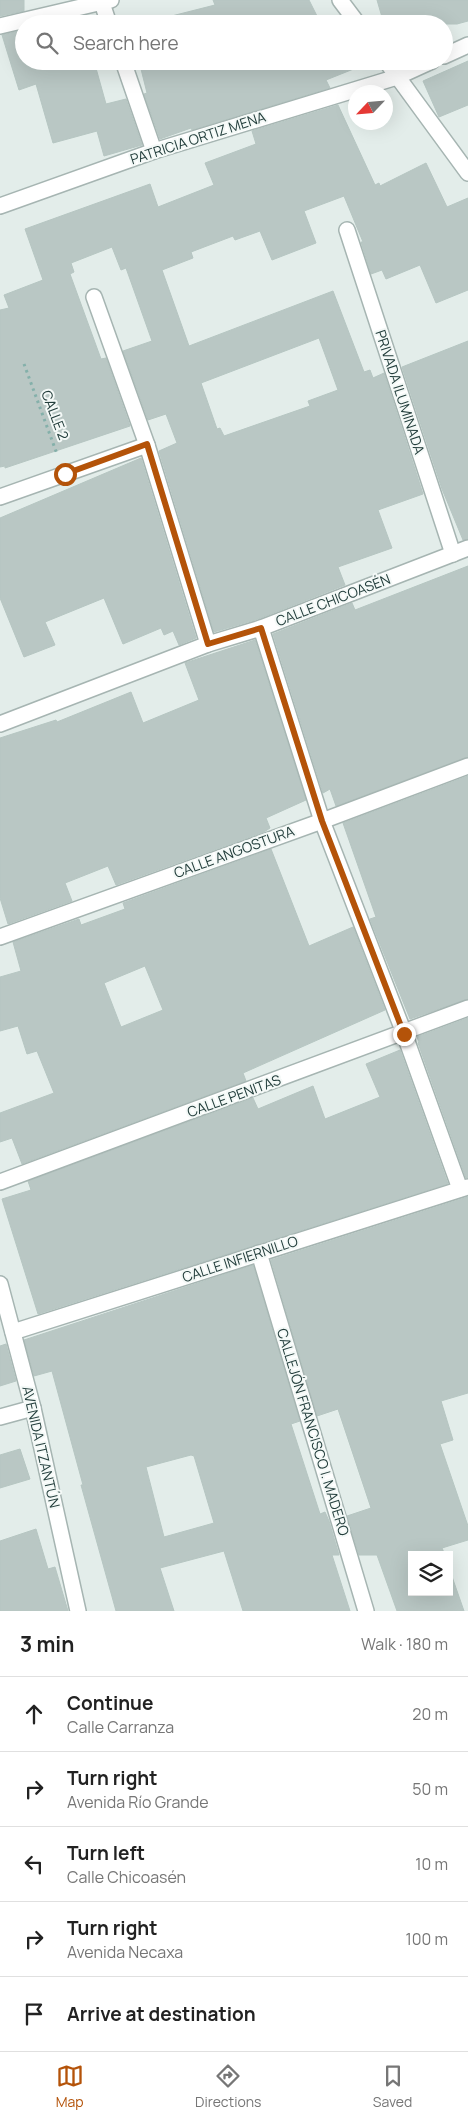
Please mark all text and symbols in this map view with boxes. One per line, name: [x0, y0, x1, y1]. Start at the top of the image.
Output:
search box: [15, 15, 453, 70]
icon: search: [33, 29, 61, 57]
text: Search here: [73, 30, 179, 56]
north arrow: [348, 85, 393, 130]
street label: PATRICIA ORTIZ MENA: [128, 107, 268, 168]
street label: PRIVADA ILUMINADA: [371, 327, 430, 456]
street label: CALLE 2: [37, 387, 74, 442]
route start: [54, 463, 77, 486]
street label: CALLE CHICOASÉN: [273, 569, 393, 630]
street label: CALLE ANGOSTURA: [171, 821, 297, 882]
route end: [393, 1023, 416, 1046]
street label: CALLE PENITAS: [184, 1070, 284, 1121]
street label: CALLE INFIERNILLO: [180, 1231, 300, 1286]
street label: CALLEJÓN FRANCISCO I. MADERO: [273, 1326, 354, 1538]
street label: AVENIDA ITZANTÚN: [18, 1384, 65, 1510]
map controls: [408, 1551, 453, 1596]
button: layers: [408, 1551, 453, 1596]
text: 3 min: [20, 1630, 74, 1658]
text: Walk · 180 m: [361, 1633, 448, 1655]
text: Continue: [67, 1690, 153, 1716]
icon: ahead: [20, 1700, 48, 1728]
text: 20 m: [412, 1703, 448, 1725]
text: Calle Carranza: [67, 1716, 174, 1738]
text: Turn right: [67, 1765, 157, 1791]
icon: right: [20, 1775, 48, 1803]
text: 50 m: [412, 1778, 448, 1800]
text: Avenida Río Grande: [67, 1791, 209, 1813]
text: Turn left: [67, 1840, 145, 1866]
icon: left: [20, 1850, 48, 1878]
text: 10 m: [415, 1853, 448, 1875]
text: Calle Chicoasén: [67, 1866, 186, 1888]
text: Turn right: [67, 1915, 157, 1941]
icon: right: [20, 1925, 48, 1953]
text: 100 m: [405, 1928, 448, 1950]
text: Avenida Necaxa: [67, 1941, 183, 1963]
icon: arrive: [20, 2000, 48, 2028]
text: Arrive at destination: [67, 2001, 256, 2027]
tab: Map: [56, 2062, 84, 2111]
tab: Directions: [195, 2062, 261, 2111]
tab: Saved: [373, 2062, 412, 2111]

